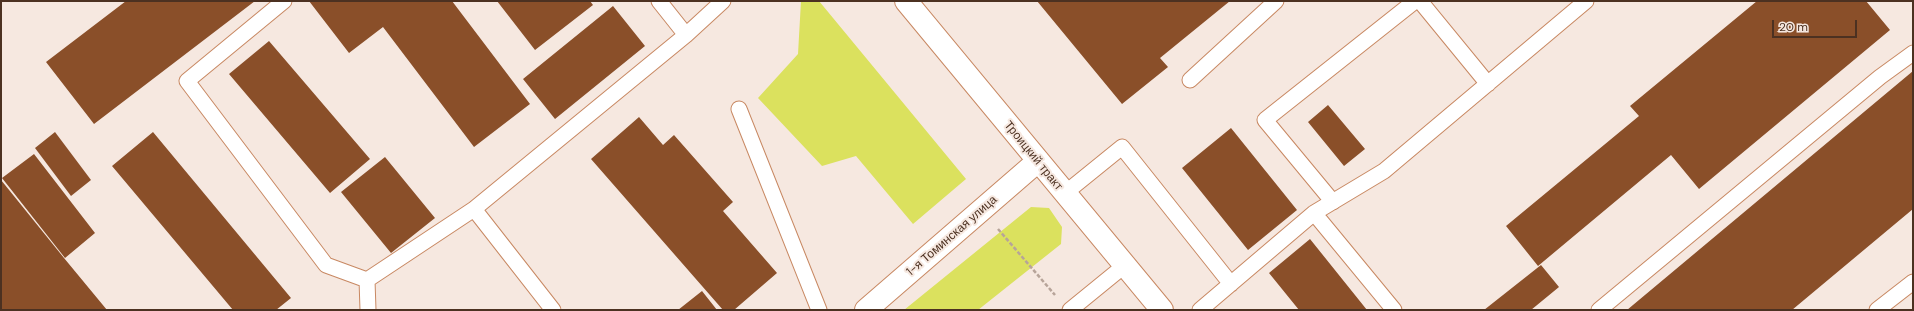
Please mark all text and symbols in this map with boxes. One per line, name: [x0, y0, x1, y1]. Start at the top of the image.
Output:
scale bar: [1774, 12, 1859, 38]
text: 20 m: [1779, 19, 1808, 35]
street label: Троицкий тракт: [1001, 118, 1065, 194]
street label: 1-я Томинская улица: [904, 193, 1000, 279]

